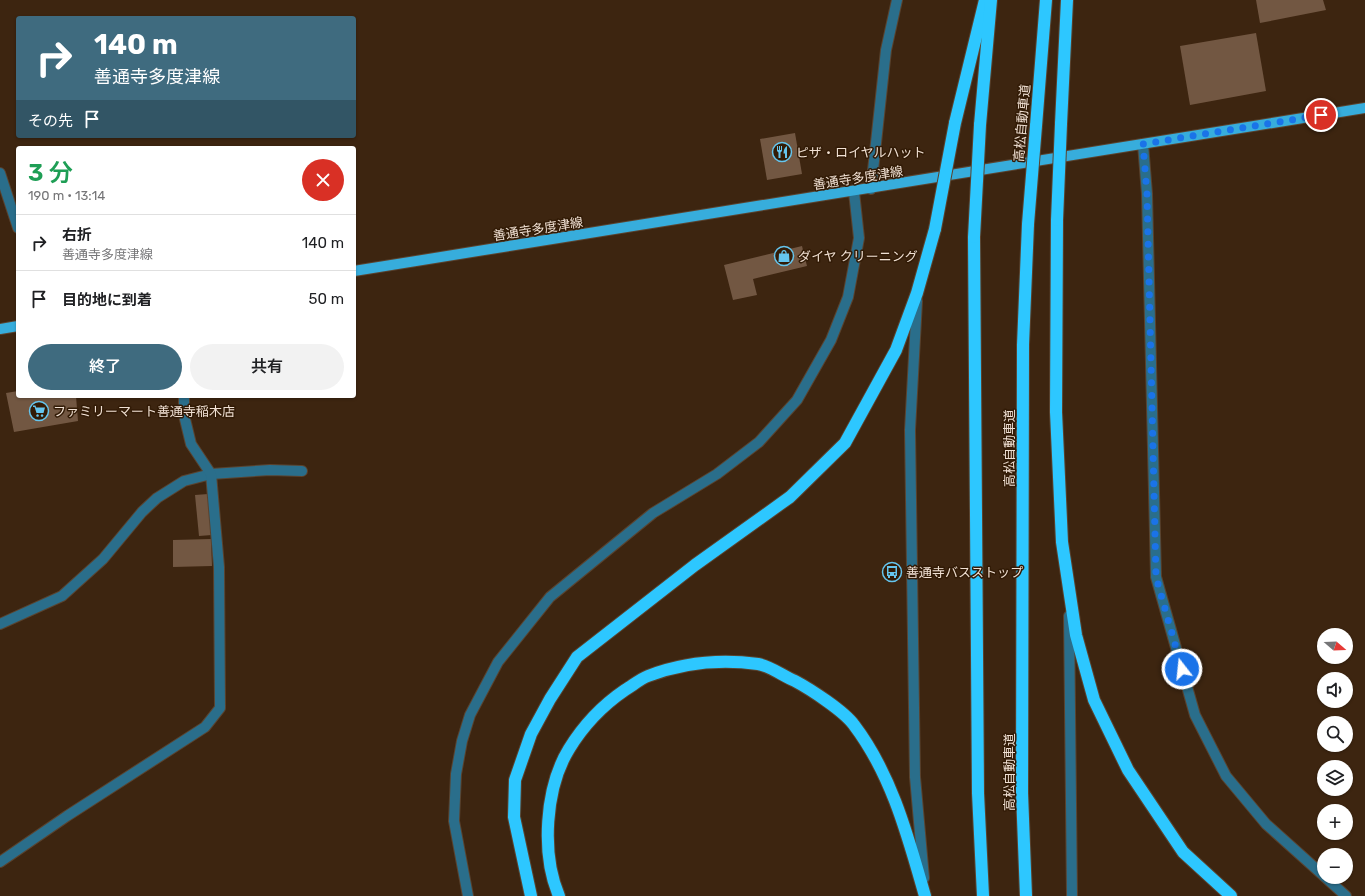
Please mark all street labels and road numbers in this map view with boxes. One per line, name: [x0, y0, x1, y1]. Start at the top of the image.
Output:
street label: 高松自動車道: [1011, 83, 1033, 163]
street label: 善通寺多度津線: [812, 163, 904, 193]
street label: 善通寺多度津線: [492, 214, 584, 244]
street label: 高松自動車道: [1002, 409, 1017, 487]
street label: 高松自動車道: [1002, 733, 1017, 811]

